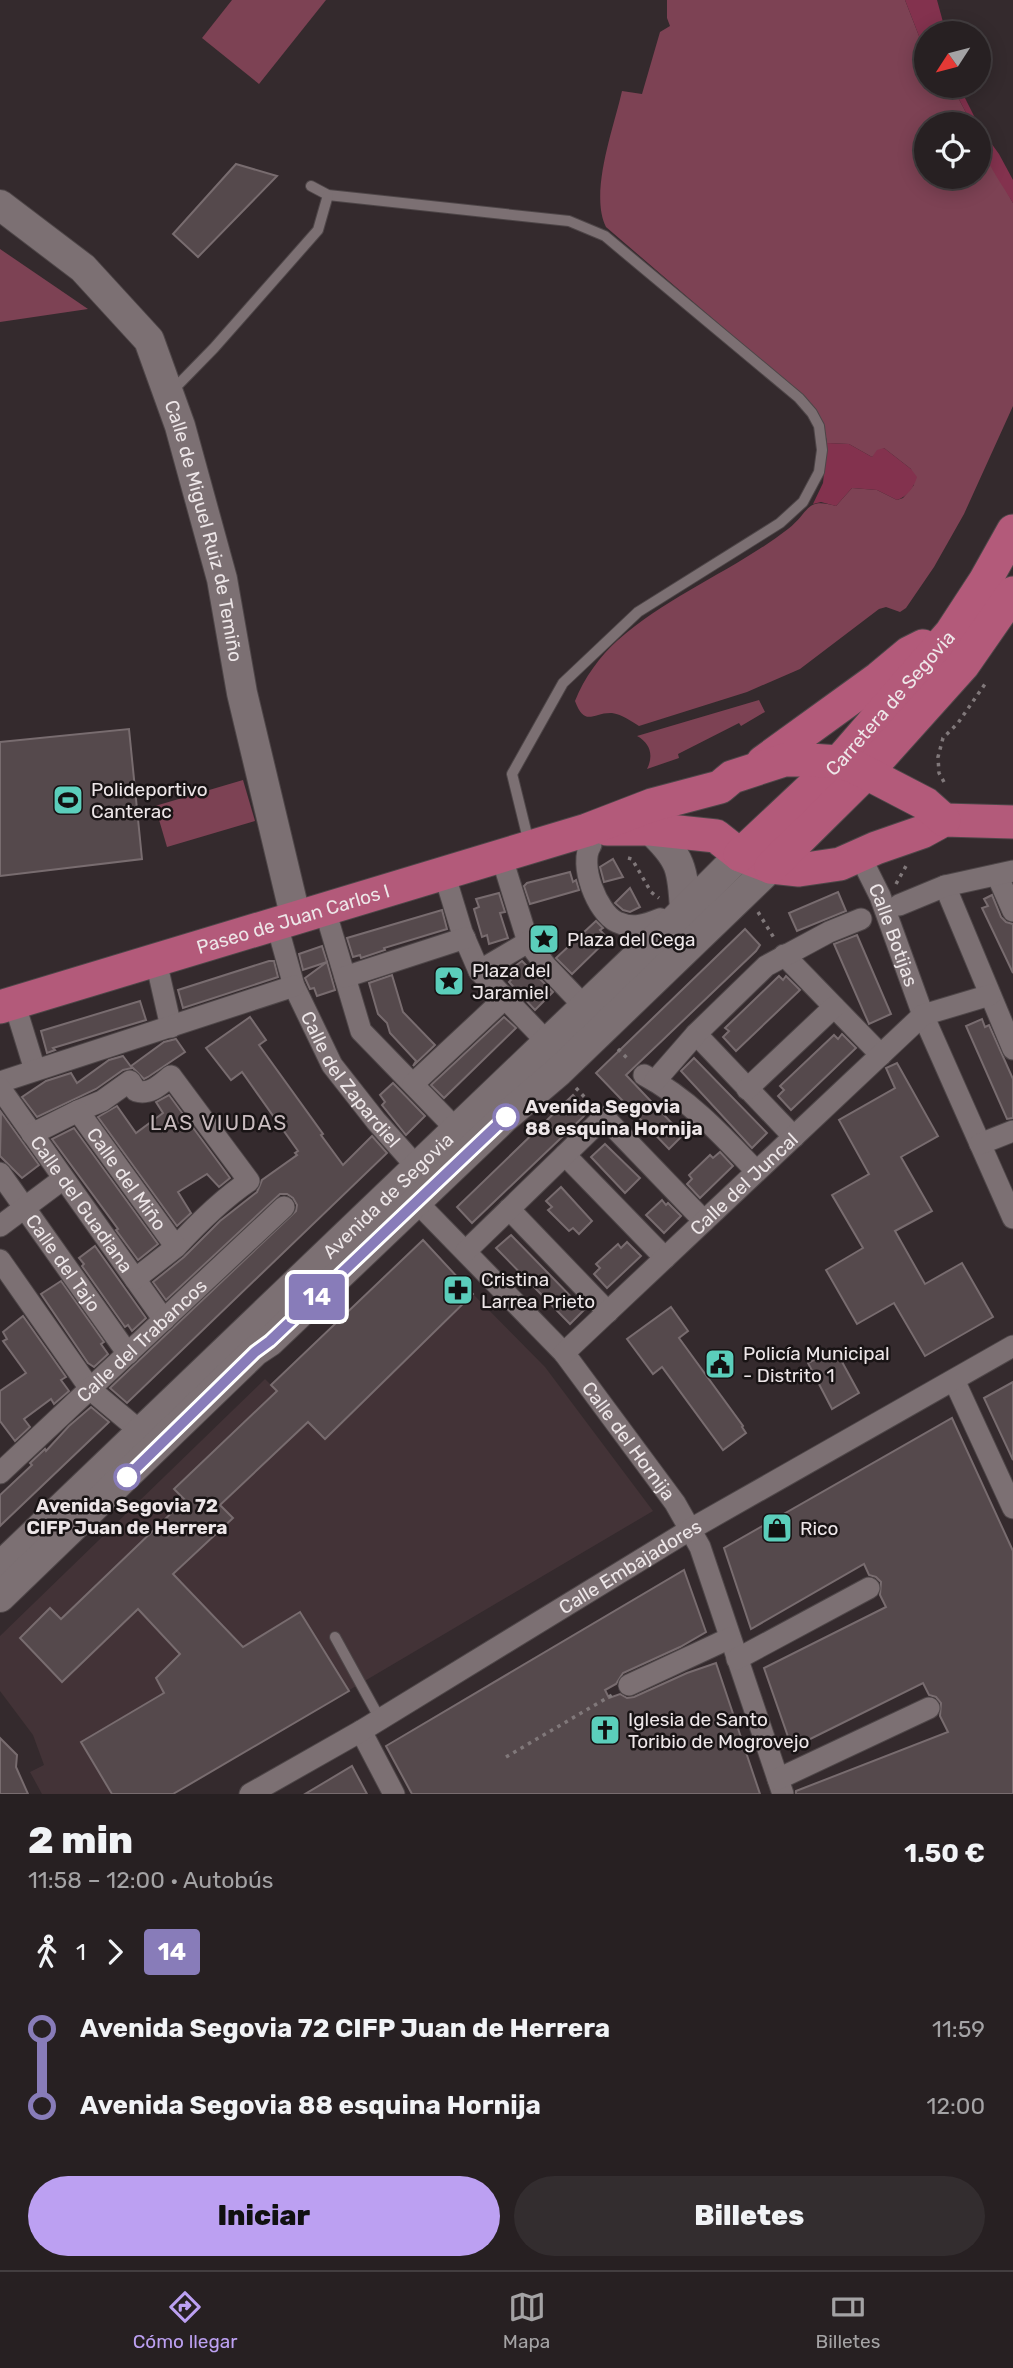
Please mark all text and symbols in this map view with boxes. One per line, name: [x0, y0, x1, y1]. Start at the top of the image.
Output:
north arrow: [914, 21, 990, 98]
map controls: [914, 21, 991, 189]
button: locate: [914, 112, 991, 189]
street label: Calle de Miguel Ruiz de Temiño: [160, 397, 248, 664]
street label: Carretera de Segovia: [821, 626, 960, 780]
place label: Polideportivo Canterac: [91, 778, 208, 823]
sports icon: Polideportivo Canterac: [51, 783, 85, 817]
street label: Paseo de Juan Carlos I: [194, 879, 392, 959]
street label: Calle Botijas: [864, 879, 923, 990]
place icon: Plaza del Cega: [527, 922, 561, 956]
place label: Plaza del Cega: [567, 928, 695, 951]
place label: Plaza del Jaramiel: [472, 959, 551, 1004]
place icon: Plaza del Jaramiel: [432, 964, 466, 998]
street label: Calle del Zapardiel: [296, 1007, 405, 1152]
place label: Avenida Segovia 88 esquina Hornija: [525, 1095, 703, 1140]
marker: Avenida Segovia 88 esquina Hornija: [493, 1104, 519, 1130]
district label: LAS VIUDAS: [150, 1110, 288, 1135]
street label: Calle del Miño: [82, 1123, 172, 1235]
street label: Calle del Juncal: [685, 1127, 803, 1240]
street label: Avenida de Segovia: [318, 1128, 458, 1263]
street label: Calle del Guadiana: [26, 1131, 138, 1277]
street label: Calle del Tajo: [21, 1210, 106, 1316]
place label: Cristina Larrea Prieto: [481, 1268, 595, 1313]
pharmacy icon: Cristina Larrea Prieto: [441, 1273, 475, 1307]
street label: Calle del Trabancos: [72, 1274, 211, 1407]
line badge: 14: [286, 1274, 348, 1320]
text: 14: [303, 1283, 331, 1311]
place label: Policía Municipal - Distrito 1: [743, 1342, 890, 1387]
public building icon: Policía Municipal - Distrito 1: [703, 1347, 737, 1381]
street label: Calle del Hornija: [577, 1377, 680, 1505]
marker: Avenida Segovia 72 CIFP Juan de Herrera: [114, 1464, 140, 1490]
place label: Avenida Segovia 72 CIFP Juan de Herrera: [27, 1494, 227, 1539]
shop icon: Rico: [760, 1511, 794, 1545]
street label: Calle Embajadores: [554, 1514, 705, 1619]
place label: Rico: [800, 1517, 838, 1540]
place label: Iglesia de Santo Toribio de Mogrovejo: [628, 1708, 809, 1753]
church icon: Iglesia de Santo Toribio de Mogrovejo: [588, 1713, 622, 1747]
text: 2 min: [28, 1817, 133, 1863]
text: 1.50 €: [904, 1838, 985, 1869]
text: 11:58 – 12:00 · Autobús: [28, 1866, 274, 1894]
icon: walk: [28, 1933, 66, 1971]
icon: forward: [96, 1933, 134, 1971]
text: 1: [76, 1938, 86, 1966]
text: 14: [158, 1938, 186, 1966]
text: Avenida Segovia 72 CIFP Juan de Herrera: [80, 2013, 610, 2044]
text: 11:59: [932, 2015, 985, 2043]
text: Avenida Segovia 88 esquina Hornija: [80, 2090, 541, 2121]
text: 12:00: [927, 2092, 985, 2120]
button: Iniciar: [28, 2176, 500, 2256]
button: Billetes: [514, 2176, 985, 2256]
tab: Cómo llegar: [133, 2288, 238, 2353]
tab: Mapa: [503, 2288, 550, 2353]
tab: Billetes: [815, 2288, 880, 2353]

